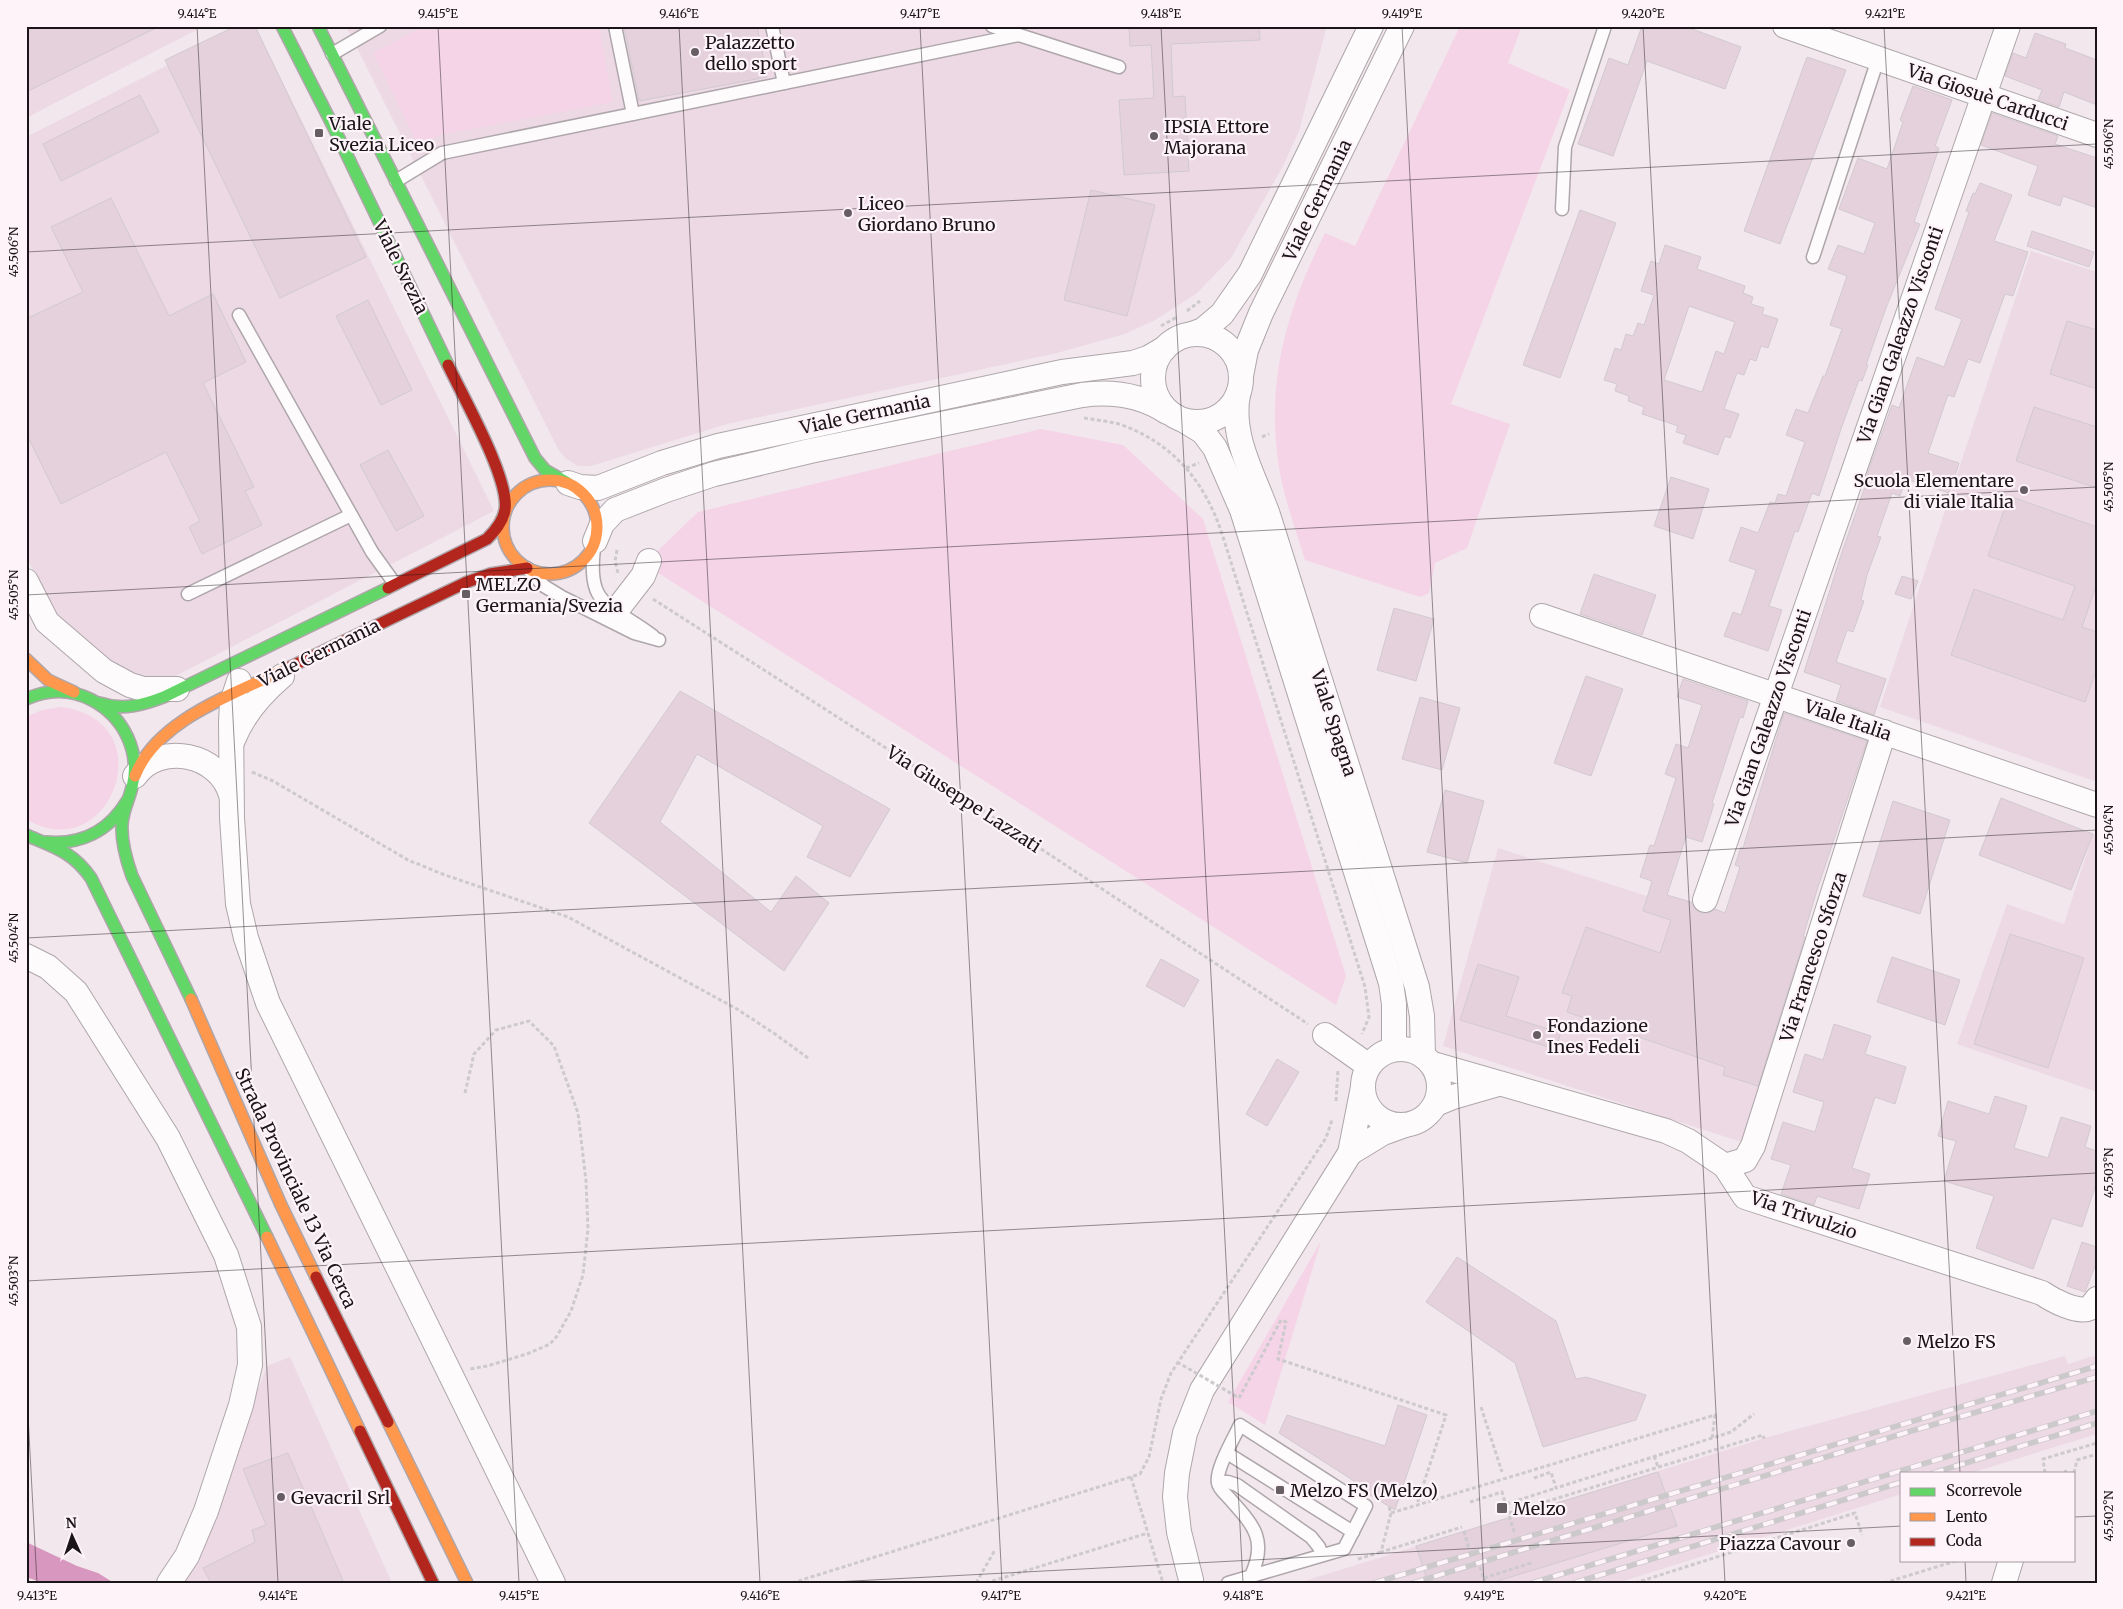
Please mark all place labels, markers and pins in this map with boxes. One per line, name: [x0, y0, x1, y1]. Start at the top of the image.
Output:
place label: Palazzetto dello sport: [705, 31, 797, 75]
marker: Palazzetto dello sport: [689, 46, 701, 58]
place label: Viale Svezia Liceo: [328, 112, 434, 156]
place label: IPSIA Ettore Majorana: [1164, 115, 1269, 159]
marker: Viale Svezia Liceo: [313, 127, 325, 139]
marker: IPSIA Ettore Majorana: [1148, 130, 1160, 142]
place label: Liceo Giordano Bruno: [858, 192, 996, 236]
marker: Liceo Giordano Bruno: [842, 207, 854, 219]
place label: Scuola Elementare di viale Italia: [1854, 469, 2014, 513]
marker: Scuola Elementare di viale Italia: [2018, 484, 2030, 496]
place label: MELZO Germania/Svezia: [476, 573, 623, 617]
marker: MELZO Germania/Svezia: [460, 588, 472, 600]
place label: Fondazione Ines Fedeli: [1547, 1014, 1648, 1058]
marker: Fondazione Ines Fedeli: [1531, 1029, 1543, 1041]
place label: Melzo FS: [1917, 1330, 1996, 1353]
marker: Melzo FS: [1901, 1335, 1913, 1347]
place label: Melzo FS (Melzo): [1290, 1479, 1438, 1502]
marker: Melzo FS (Melzo): [1274, 1484, 1286, 1496]
place label: Gevacril Srl: [291, 1486, 391, 1509]
marker: Gevacril Srl: [275, 1491, 287, 1503]
place label: Melzo: [1513, 1497, 1566, 1520]
marker: Melzo: [1495, 1501, 1509, 1515]
place label: Piazza Cavour: [1719, 1532, 1841, 1555]
marker: Piazza Cavour: [1845, 1537, 1857, 1549]

